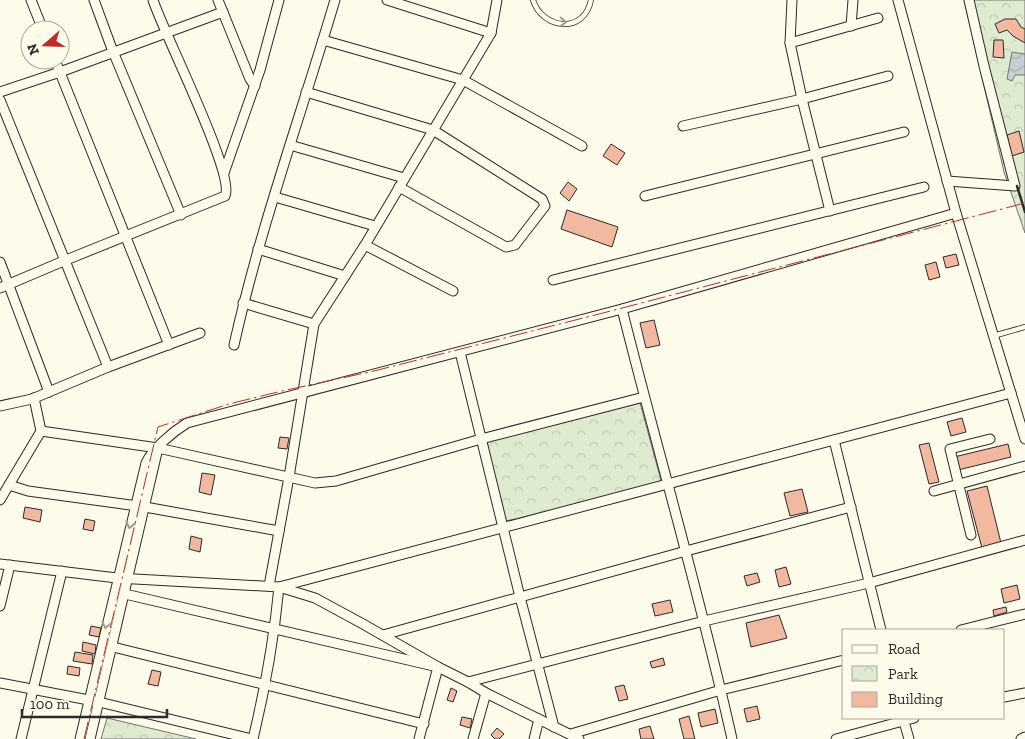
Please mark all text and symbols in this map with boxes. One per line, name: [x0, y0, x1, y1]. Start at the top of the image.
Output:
one-way arrow: [560, 17, 568, 28]
north arrow: [20, 20, 70, 70]
text: N: [23, 41, 43, 57]
one-way arrow: [125, 521, 136, 530]
one-way arrow: [101, 621, 112, 630]
legend: [842, 629, 1005, 719]
text: Road: [888, 640, 921, 658]
text: Park: [888, 665, 918, 683]
scale bar: [22, 686, 168, 718]
text: Building: [888, 690, 943, 708]
text: 100 m: [30, 695, 69, 713]

